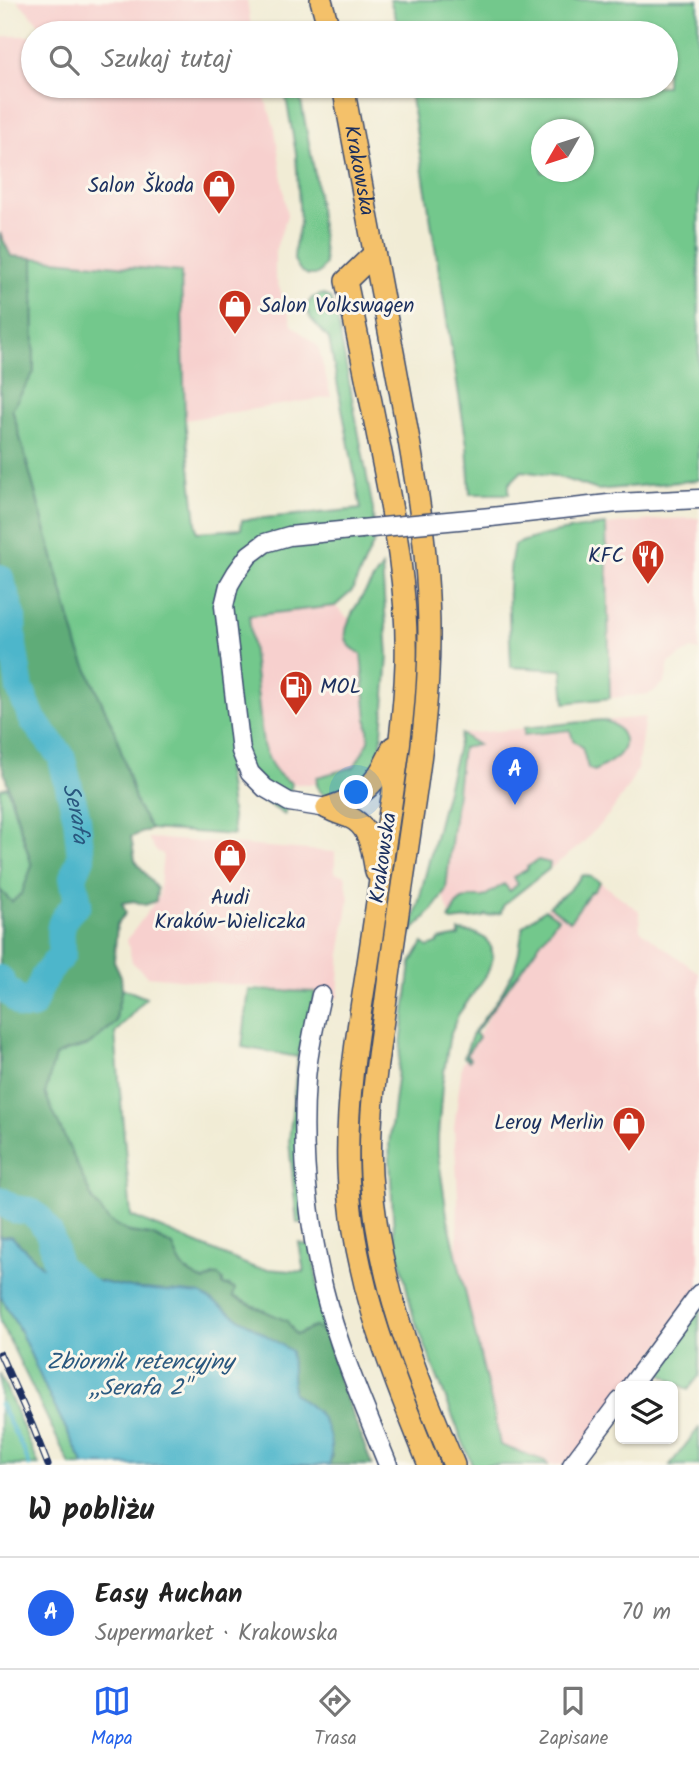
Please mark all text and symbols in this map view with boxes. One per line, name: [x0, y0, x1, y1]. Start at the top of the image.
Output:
search box: [21, 21, 678, 98]
text: Szukaj tutaj: [101, 39, 232, 81]
icon: search: [45, 41, 83, 79]
north arrow: [531, 119, 594, 182]
street label: Krakowska: [334, 122, 383, 218]
shop icon: Salon Škoda: [200, 167, 238, 216]
place label: Salon Škoda: [88, 170, 194, 203]
shop icon: Salon Volkswagen: [216, 287, 254, 336]
place label: Salon Volkswagen: [260, 290, 415, 323]
restaurant icon: KFC: [629, 537, 667, 586]
place label: KFC: [588, 540, 624, 573]
fuel station icon: MOL: [277, 668, 315, 717]
place label: MOL: [320, 671, 361, 704]
pin: A: [492, 747, 538, 805]
your location: [339, 775, 373, 809]
water label: Serafa: [51, 780, 98, 847]
street label: Krakowska: [361, 810, 407, 906]
shop icon: Audi Kraków-Wieliczka: [211, 836, 249, 885]
place label: Audi Kraków-Wieliczka: [154, 882, 306, 939]
shop icon: Leroy Merlin: [610, 1104, 648, 1153]
place label: Leroy Merlin: [494, 1107, 604, 1140]
water label: Zbiornik retencyjny ,,Serafa 2": [47, 1345, 237, 1407]
map controls: [615, 1381, 678, 1444]
button: layers: [615, 1381, 678, 1444]
text: W pobliżu: [28, 1487, 154, 1535]
text: Easy Auchan: [95, 1574, 242, 1616]
text: A: [44, 1595, 58, 1631]
text: 70 m: [621, 1595, 671, 1631]
text: Supermarket · Krakowska: [95, 1616, 338, 1652]
tab: Mapa: [91, 1682, 133, 1754]
tab: Trasa: [314, 1682, 357, 1754]
tab: Zapisane: [538, 1682, 608, 1754]

